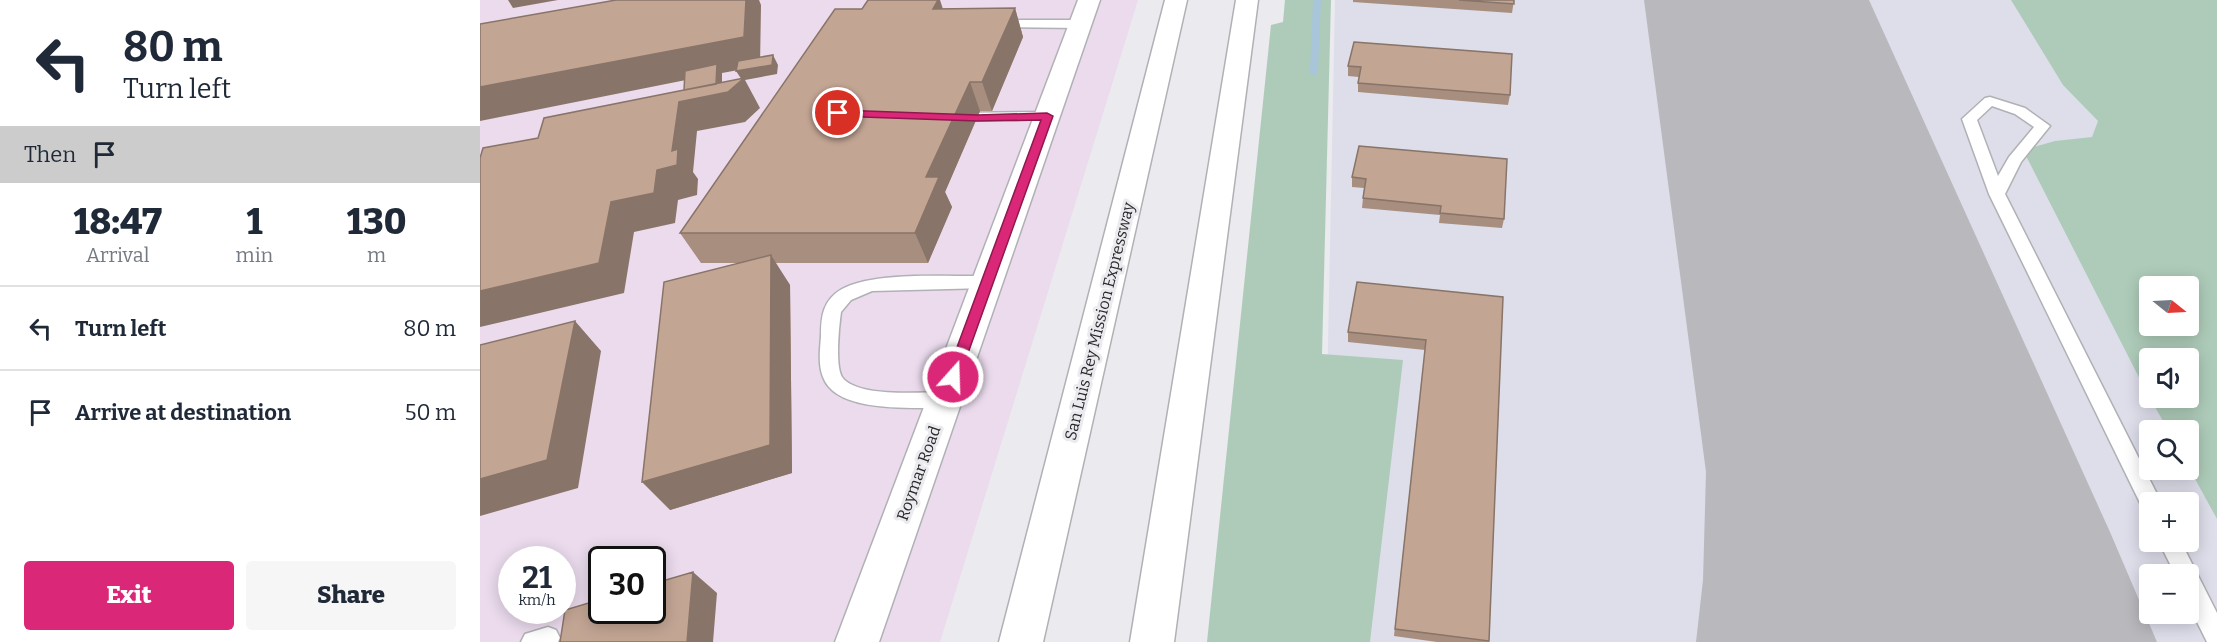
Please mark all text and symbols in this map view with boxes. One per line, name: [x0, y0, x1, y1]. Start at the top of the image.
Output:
text: 80 m: [123, 22, 223, 72]
icon: left: [24, 24, 102, 102]
text: Turn left: [123, 73, 231, 105]
pin: [812, 87, 863, 138]
icon: arrive: [821, 96, 854, 129]
icon: arrive: [88, 138, 121, 171]
text: Then: [24, 141, 76, 168]
text: 18:47: [74, 200, 162, 244]
text: 1: [246, 200, 262, 244]
text: 130: [347, 200, 406, 244]
street label: San Luis Rey Mission Expressway: [1061, 200, 1138, 442]
text: Arrival: [86, 243, 149, 267]
text: min: [236, 243, 273, 267]
text: m: [367, 243, 386, 267]
north arrow: [2139, 276, 2199, 336]
map controls: [2139, 276, 2199, 624]
icon: left: [24, 312, 57, 345]
text: Turn left: [75, 315, 167, 342]
text: 80 m: [403, 315, 456, 342]
position arrow: [921, 345, 985, 409]
button: sound: [2139, 348, 2199, 408]
icon: arrive: [24, 396, 57, 429]
text: Arrive at destination: [75, 399, 291, 426]
text: 50 m: [405, 399, 456, 426]
button: search: [2139, 420, 2199, 480]
street label: Roymar Road: [893, 423, 945, 523]
button: +: [2139, 492, 2199, 552]
speed limit sign: 30: [588, 546, 666, 624]
text: 21: [522, 560, 552, 596]
button: Exit: [24, 561, 234, 630]
button: Share: [246, 561, 456, 630]
button: −: [2139, 564, 2199, 624]
text: km/h: [518, 591, 556, 609]

